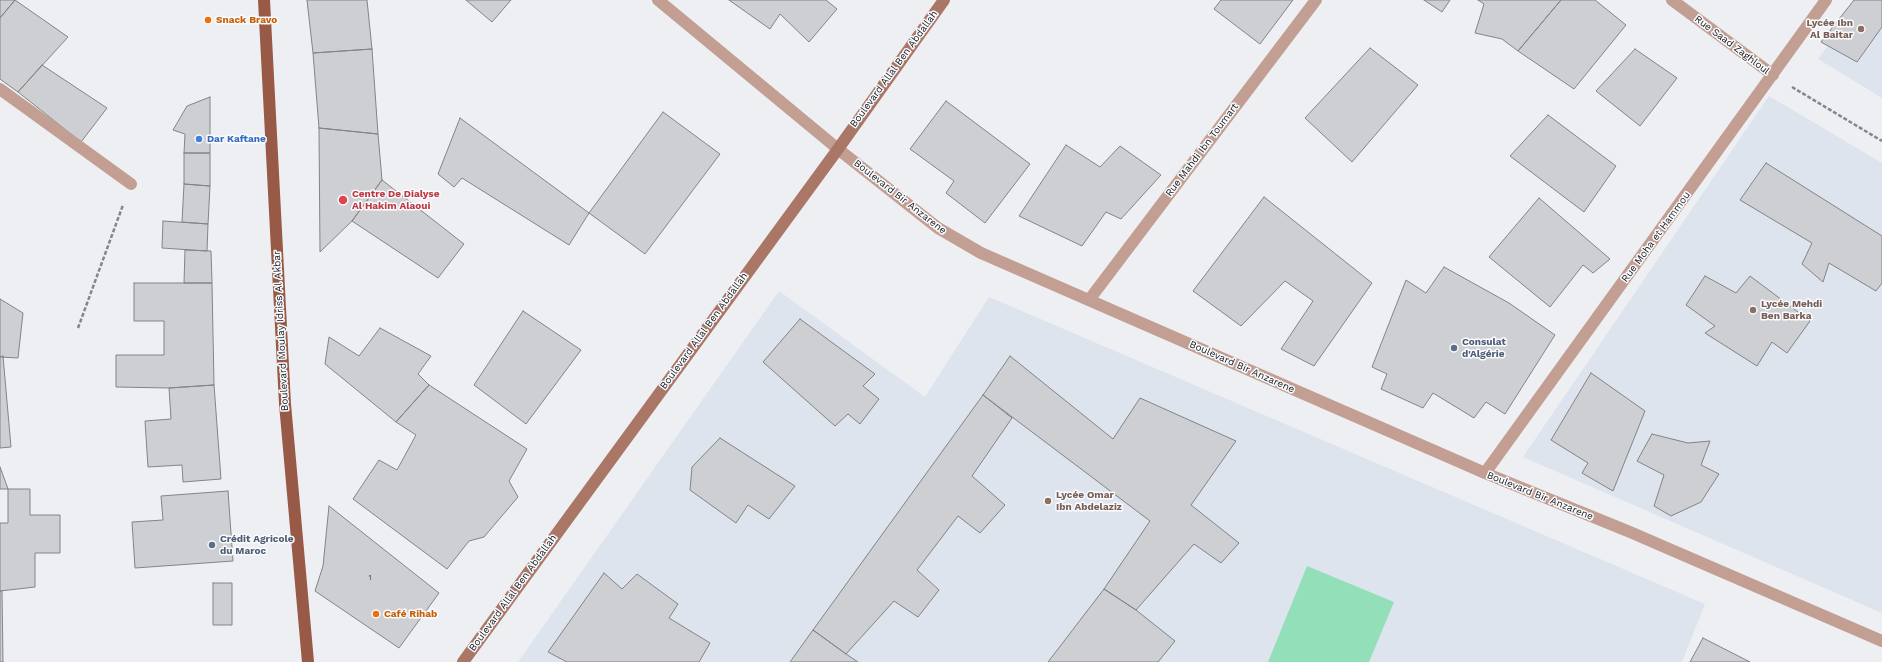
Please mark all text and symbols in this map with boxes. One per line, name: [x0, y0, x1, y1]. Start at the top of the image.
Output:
street label: Boulevard Allal Ben Abdallah: [848, 8, 940, 130]
street label: Rue Saad Zaghloul: [1692, 13, 1772, 77]
place label: Snack Bravo: [216, 14, 277, 26]
marker: Snack Bravo: [203, 15, 213, 25]
place label: Lycée Ibn Al Baitar: [1806, 17, 1853, 40]
marker: Lycée Ibn Al Baitar: [1856, 24, 1866, 34]
street label: Rue Mahdi Ibn Toumart: [1163, 101, 1241, 199]
place label: Dar Kaftane: [207, 133, 266, 145]
marker: Dar Kaftane: [194, 134, 204, 144]
street label: Boulevard Bir Anzarene: [851, 157, 949, 237]
place label: Centre De Dialyse Al Hakim Alaoui: [352, 188, 439, 212]
street label: Rue Moha et Hammou: [1619, 189, 1693, 285]
marker: Centre De Dialyse Al Hakim Alaoui: [337, 194, 349, 206]
street label: Boulevard Moulay Idriss Al Akbar: [271, 251, 291, 411]
street label: Boulevard Allal Ben Abdallah: [658, 270, 750, 392]
place label: Lycée Mehdi Ben Barka: [1761, 298, 1822, 322]
marker: Lycée Mehdi Ben Barka: [1748, 305, 1758, 315]
place label: Consulat d'Algérie: [1462, 336, 1506, 360]
street label: Boulevard Bir Anzarene: [1188, 338, 1296, 396]
marker: Consulat d'Algérie: [1449, 343, 1459, 353]
street label: Boulevard Bir Anzarene: [1485, 469, 1595, 523]
place label: Lycée Omar Ibn Abdelaziz: [1056, 489, 1122, 512]
marker: Lycée Omar Ibn Abdelaziz: [1043, 496, 1053, 506]
street label: Boulevard Allal Ben Abdallah: [467, 532, 559, 654]
place label: Crédit Agricole du Maroc: [220, 533, 294, 556]
marker: Crédit Agricole du Maroc: [207, 540, 217, 550]
house number: 1: [368, 573, 372, 583]
place label: Café Rihab: [384, 608, 437, 620]
marker: Café Rihab: [371, 609, 381, 619]

